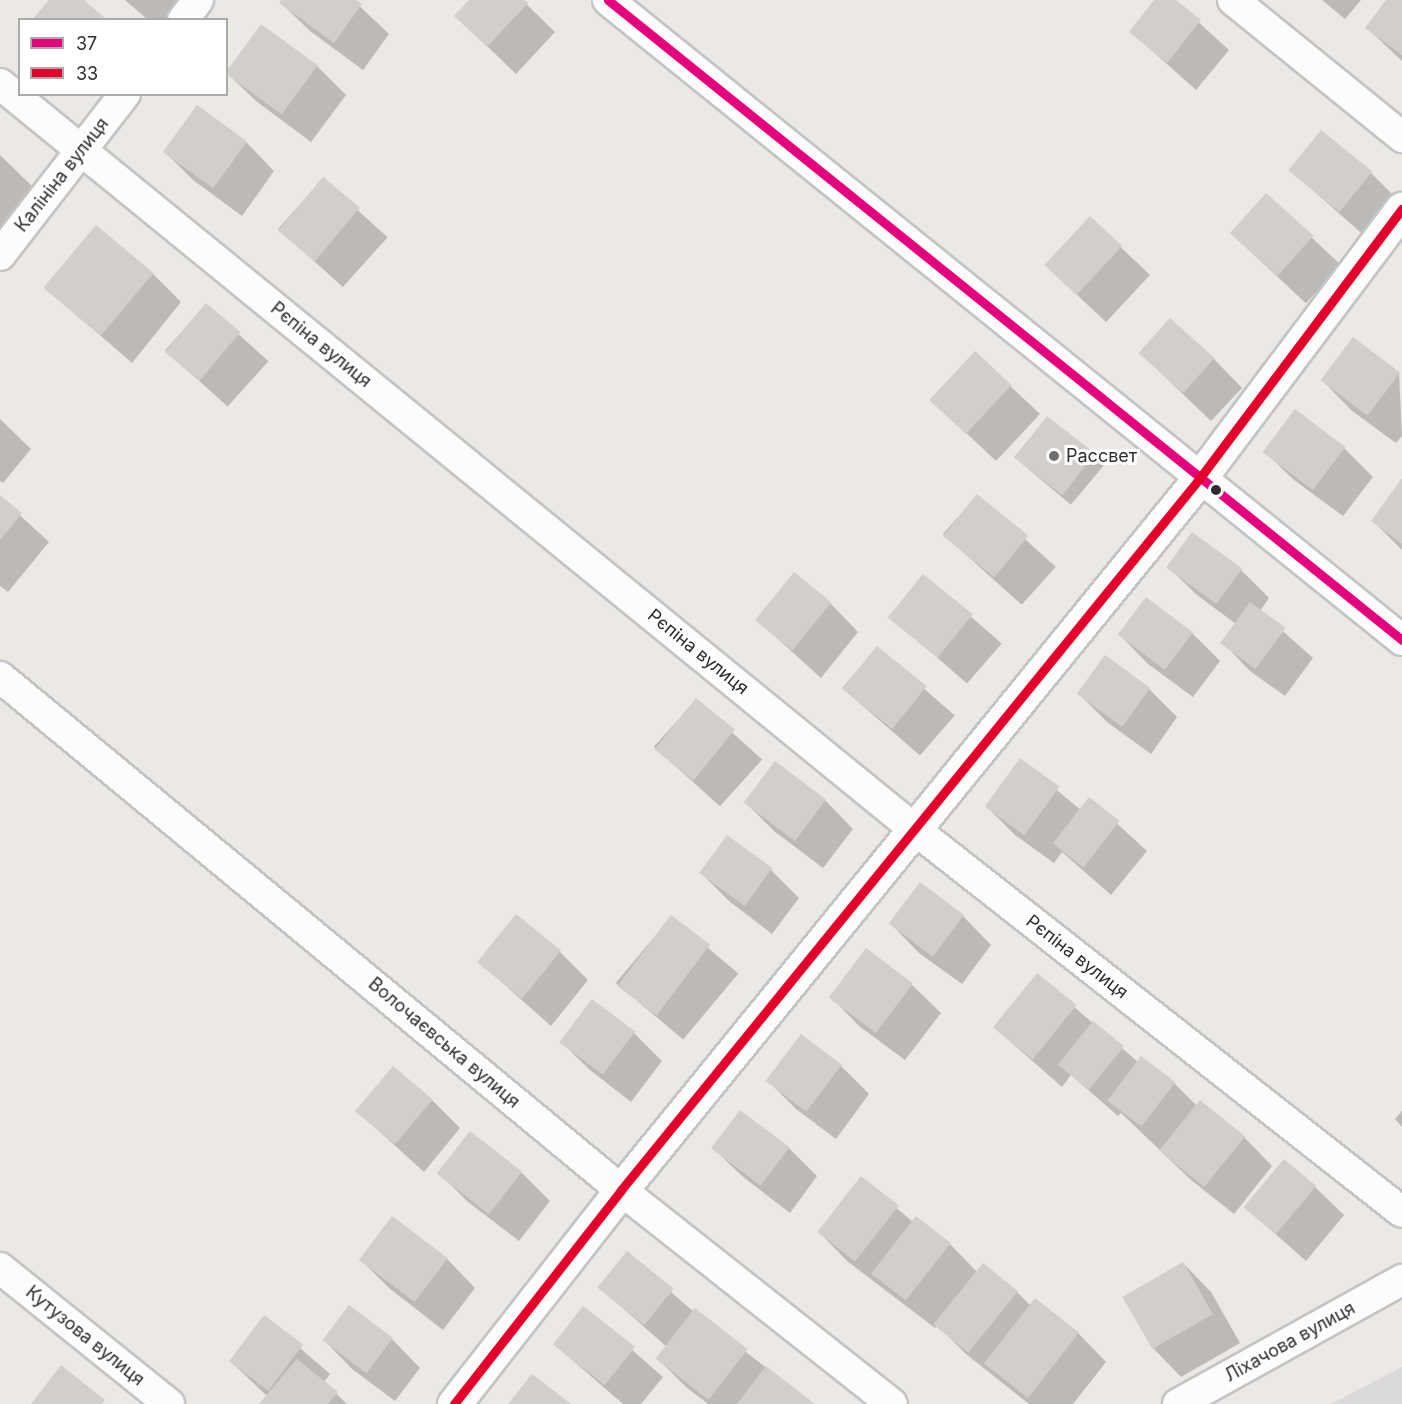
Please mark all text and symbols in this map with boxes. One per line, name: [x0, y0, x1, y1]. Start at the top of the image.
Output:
legend: [18, 18, 228, 96]
text: 37: [76, 33, 97, 54]
text: 33: [76, 63, 98, 84]
street label: Калініна вулиця: [11, 114, 113, 236]
street label: Рєпіна вулиця: [266, 298, 376, 392]
place label: Рассвет: [1066, 445, 1137, 467]
marker: Рассвет: [1047, 449, 1061, 463]
unlabelled marker: [1210, 484, 1222, 496]
street label: Рєпіна вулиця: [643, 605, 753, 699]
street label: Рєпіна вулиця: [1022, 910, 1132, 1004]
street label: Волочаєвська вулиця: [364, 973, 524, 1113]
street label: Кутузова вулиця: [21, 1282, 149, 1390]
street label: Ліхачова вулиця: [1221, 1297, 1359, 1387]

